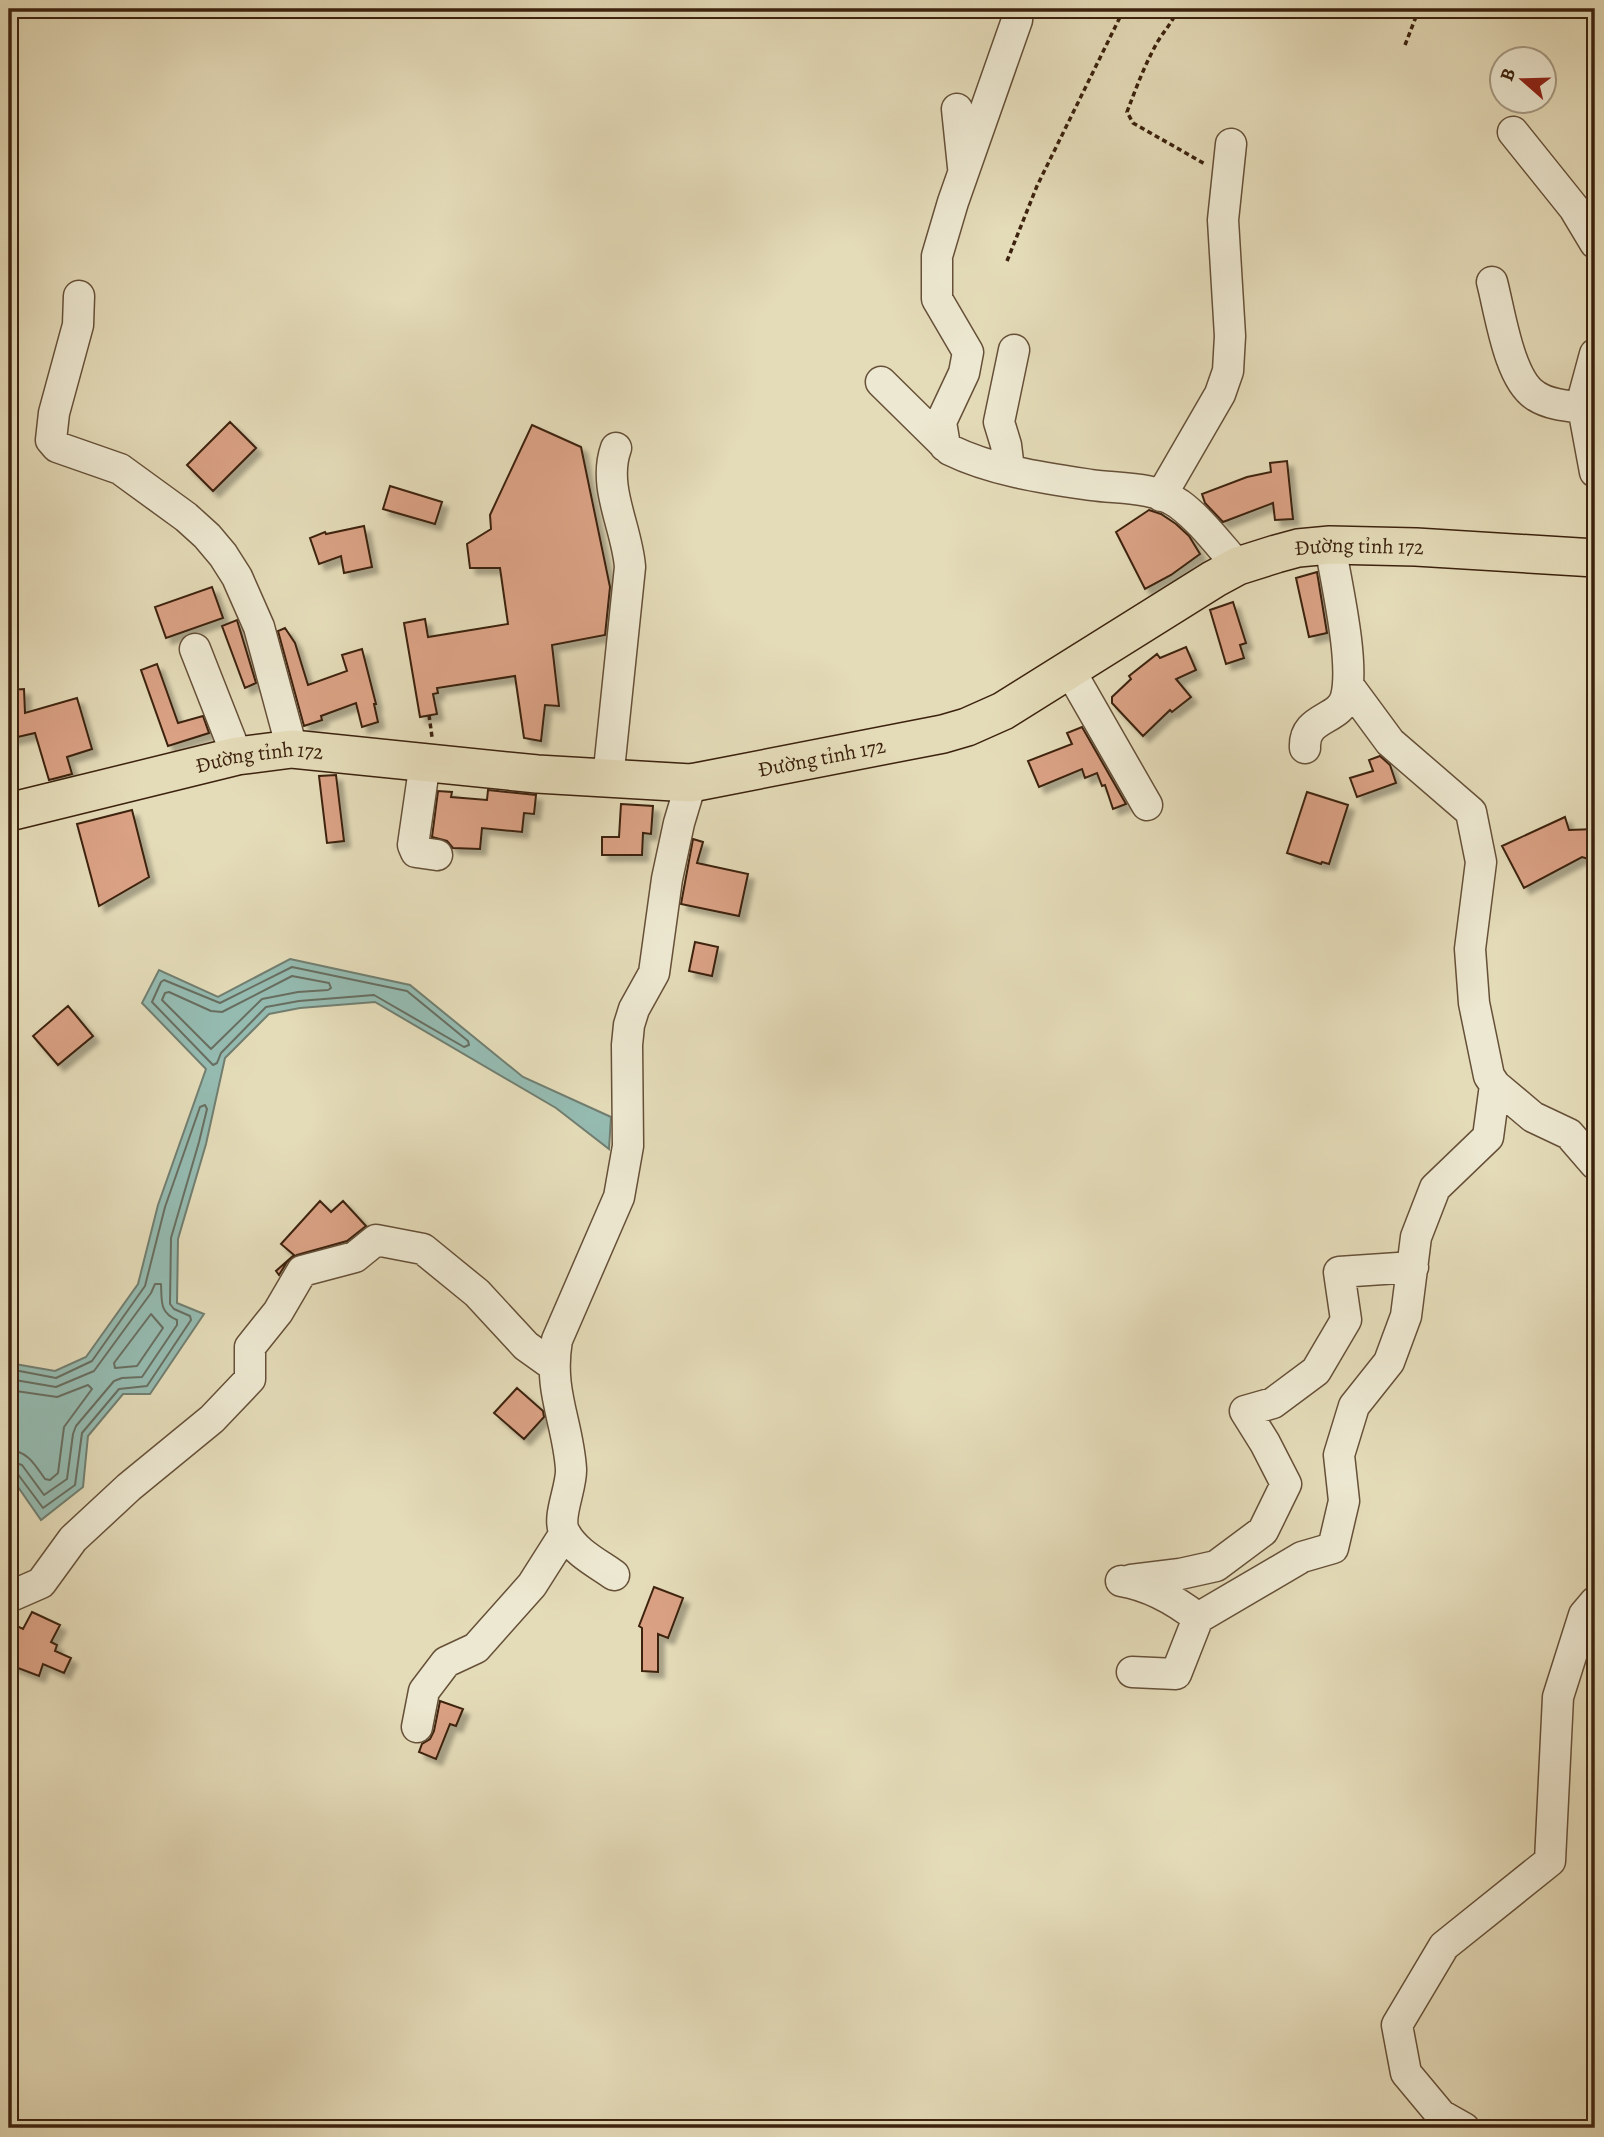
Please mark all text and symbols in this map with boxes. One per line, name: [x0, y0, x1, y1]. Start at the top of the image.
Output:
north arrow: [1488, 46, 1558, 116]
text: B: [1494, 64, 1522, 85]
street label: Đường tỉnh 172: [1293, 531, 1425, 562]
street label: Đường tỉnh 172: [756, 731, 888, 784]
street label: Đường tỉnh 172: [192, 735, 325, 780]

